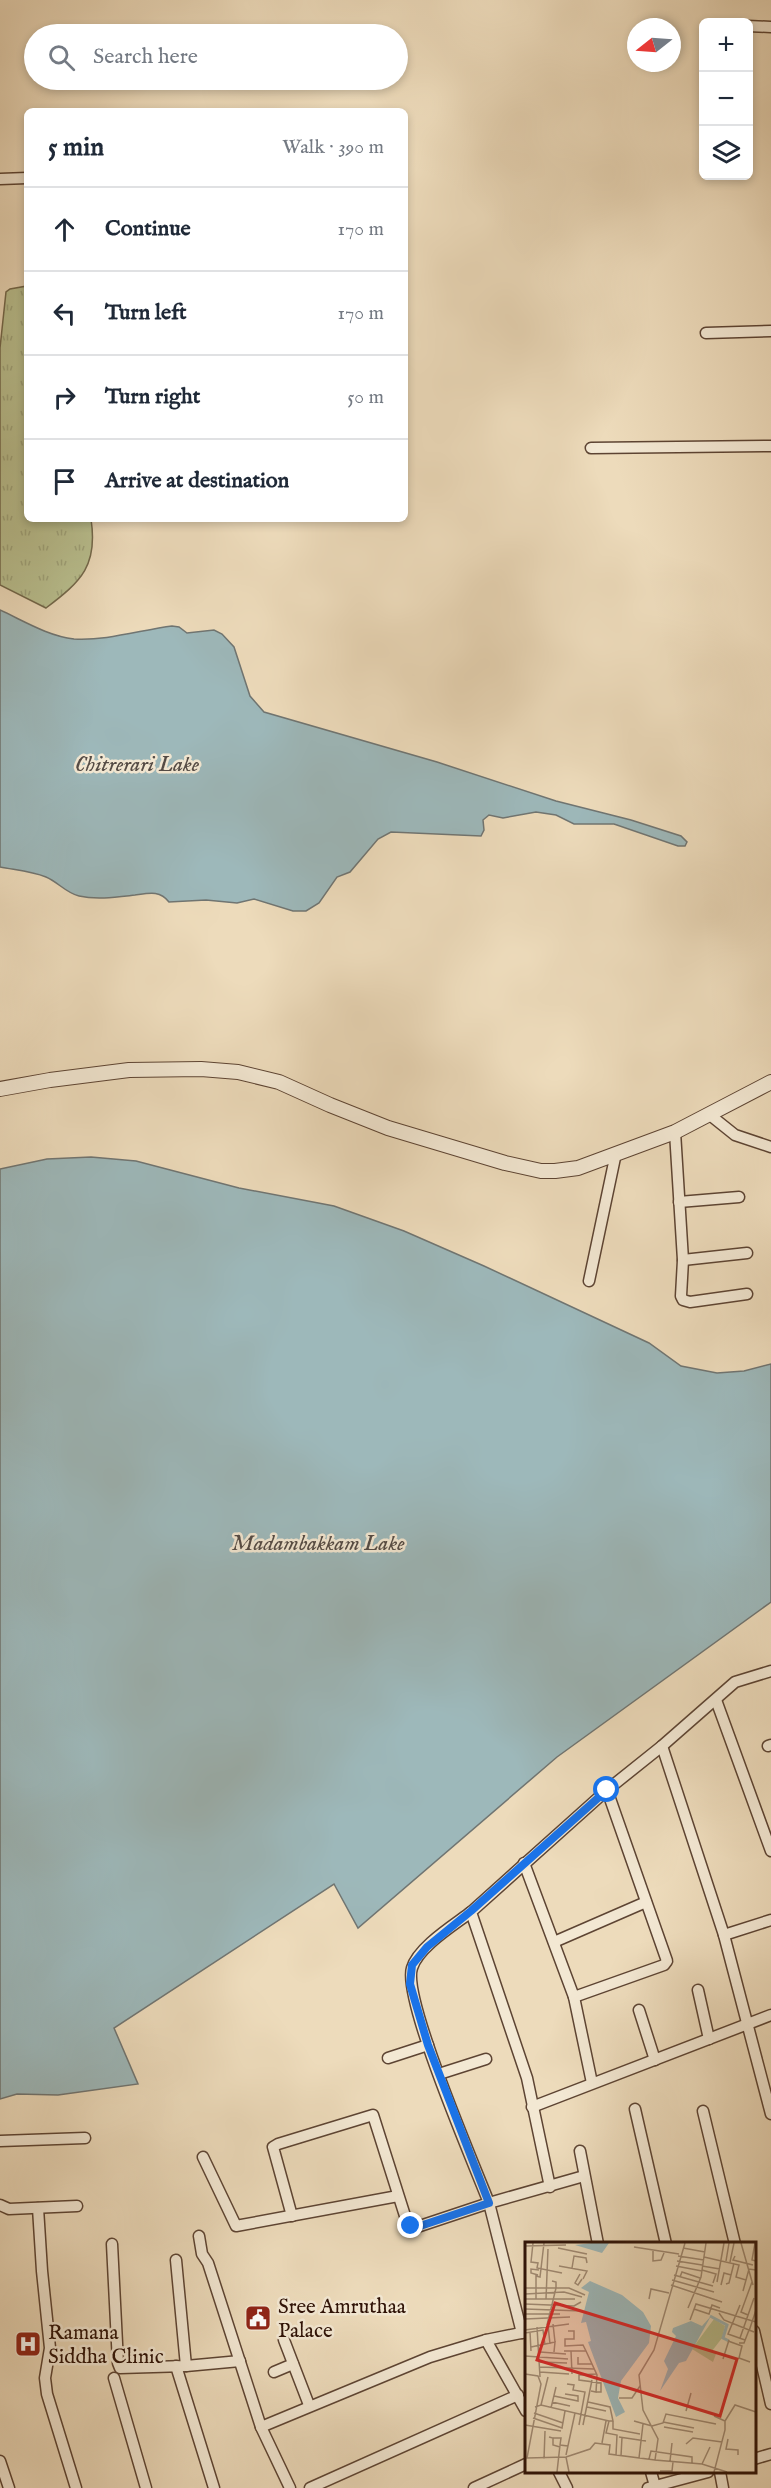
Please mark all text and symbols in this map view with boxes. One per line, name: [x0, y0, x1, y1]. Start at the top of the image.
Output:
north arrow: [627, 18, 681, 72]
map controls: [699, 18, 753, 180]
button: +: [699, 18, 753, 72]
search box: [24, 24, 408, 90]
icon: search: [45, 41, 78, 74]
text: Search here: [93, 43, 198, 71]
button: −: [699, 72, 753, 126]
button: layers: [699, 126, 753, 180]
text: 5 min: [48, 131, 104, 164]
text: Walk · 390 m: [282, 135, 384, 160]
icon: ahead: [48, 213, 81, 246]
text: Continue: [105, 215, 191, 243]
text: 170 m: [338, 217, 384, 242]
icon: left: [48, 297, 81, 330]
text: Turn left: [105, 299, 187, 327]
text: 170 m: [338, 301, 384, 326]
icon: right: [48, 381, 81, 414]
text: Turn right: [105, 383, 200, 411]
text: 50 m: [347, 385, 384, 410]
icon: arrive: [48, 465, 81, 498]
text: Arrive at destination: [105, 467, 289, 495]
water label: Chitrerari Lake: [75, 751, 200, 779]
water label: Madambakkam Lake: [231, 1530, 405, 1558]
route start: [593, 1776, 619, 1802]
route end: [397, 2212, 423, 2238]
inset map: [525, 2242, 756, 2473]
place label: Sree Amruthaa Palace: [278, 2294, 407, 2345]
public building icon: Sree Amruthaa Palace: [243, 2303, 273, 2333]
place label: Ramana Siddha Clinic: [48, 2320, 164, 2371]
hospital icon: Ramana Siddha Clinic: [13, 2329, 43, 2359]

